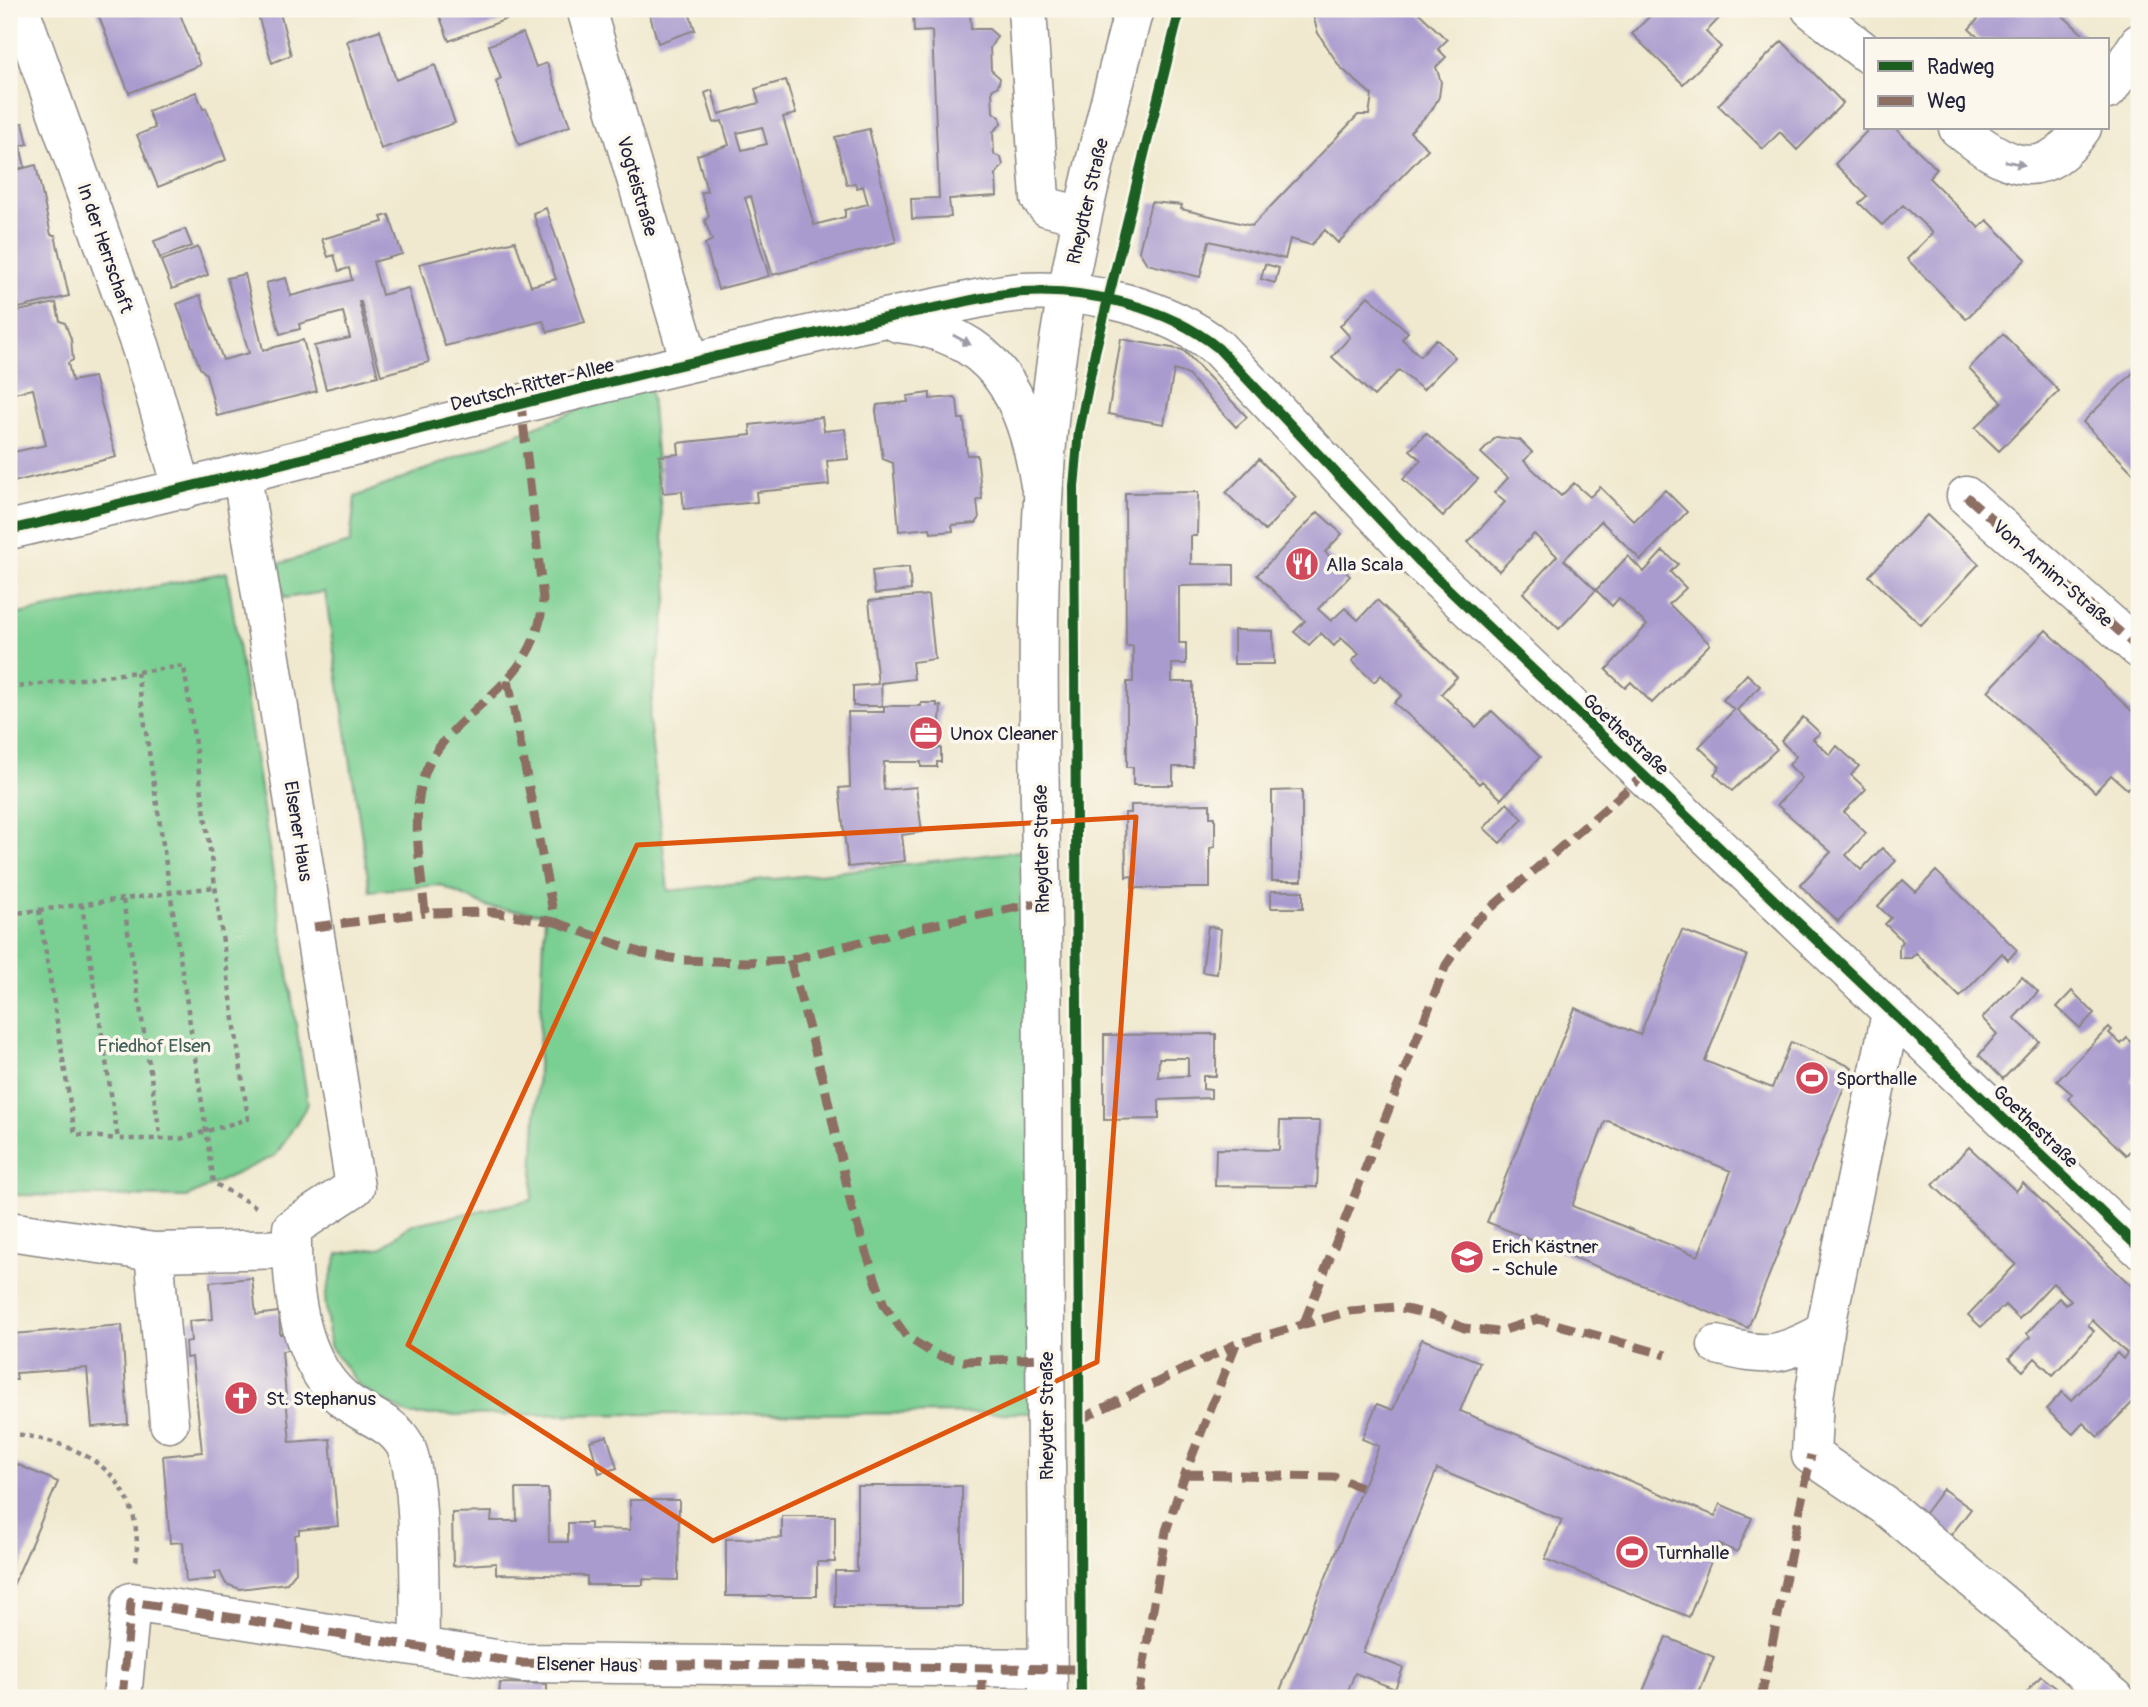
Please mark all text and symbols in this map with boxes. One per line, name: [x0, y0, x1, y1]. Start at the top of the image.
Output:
legend: [1864, 38, 2110, 130]
text: Radweg: [1927, 54, 1994, 81]
text: Weg: [1927, 88, 1966, 115]
street label: Vogteistraße: [611, 133, 663, 240]
street label: Rheydter Straße: [1062, 135, 1114, 267]
one-way arrow: [2004, 157, 2026, 168]
street label: In der Herrschaft: [72, 180, 139, 317]
one-way arrow: [952, 334, 971, 346]
street label: Deutsch-Ritter-Allee: [448, 353, 617, 417]
street label: Von-Arnim-Straße: [1987, 515, 2118, 633]
restaurant icon: Alla Scala: [1283, 545, 1321, 583]
place label: Alla Scala: [1326, 553, 1403, 577]
street label: Goethestraße: [1577, 689, 1674, 781]
office icon: Unox Cleaner: [907, 714, 945, 752]
place label: Unox Cleaner: [950, 722, 1058, 746]
street label: Elsener Haus: [278, 779, 318, 884]
street label: Rheydter Straße: [1029, 784, 1055, 914]
park label: Friedhof Elsen: [97, 1034, 211, 1058]
sports icon: Sporthalle: [1793, 1059, 1831, 1097]
place label: Sporthalle: [1836, 1067, 1917, 1091]
street label: Goethestraße: [1988, 1080, 2084, 1174]
place label: Erich Kästner - Schule: [1492, 1235, 1599, 1281]
school or university icon: Erich Kästner - Schule: [1448, 1238, 1486, 1276]
street label: Rheydter Straße: [1035, 1351, 1059, 1480]
church icon: St. Stephanus: [222, 1379, 260, 1417]
place label: St. Stephanus: [266, 1387, 377, 1411]
sports icon: Turnhalle: [1613, 1533, 1651, 1571]
place label: Turnhalle: [1656, 1541, 1730, 1565]
street label: Elsener Haus: [536, 1652, 638, 1678]

